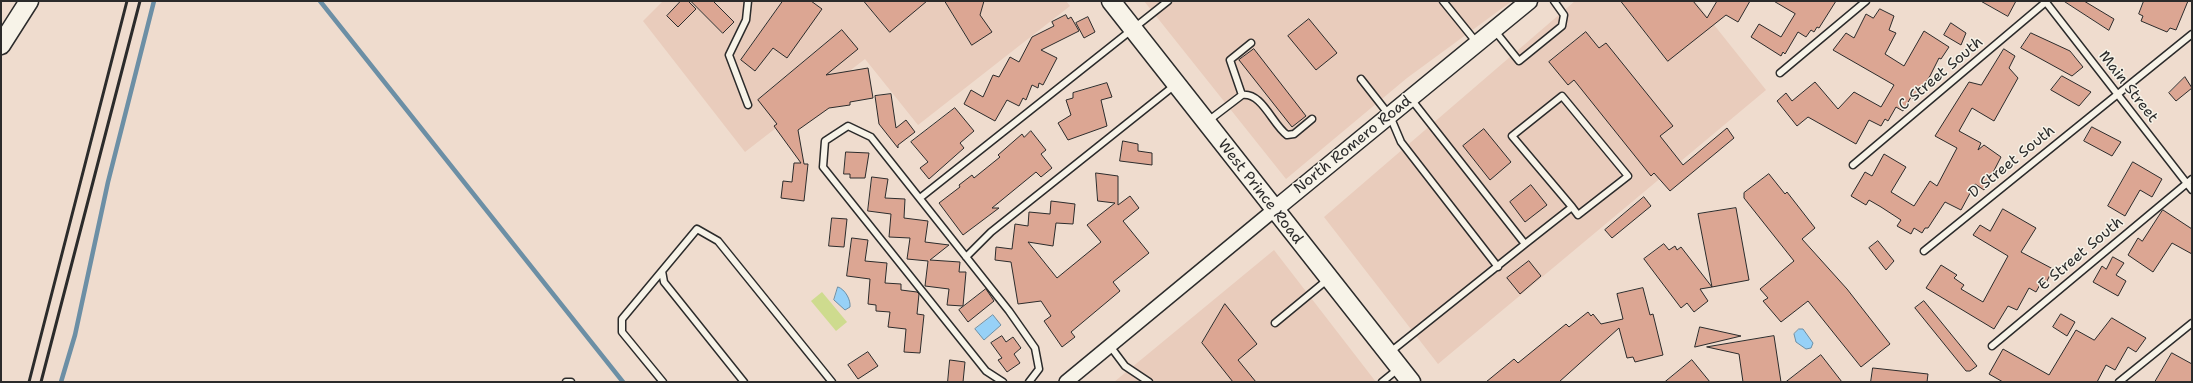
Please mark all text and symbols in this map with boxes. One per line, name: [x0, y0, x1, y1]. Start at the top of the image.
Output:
street label: C Street South: [1895, 33, 1987, 115]
street label: Main Street: [2094, 48, 2162, 126]
street label: North Romero Road: [1291, 92, 1415, 198]
street label: D Street South: [1965, 122, 2059, 202]
street label: West Prince Road: [1214, 136, 1306, 248]
street label: E Street South: [2035, 213, 2127, 295]

